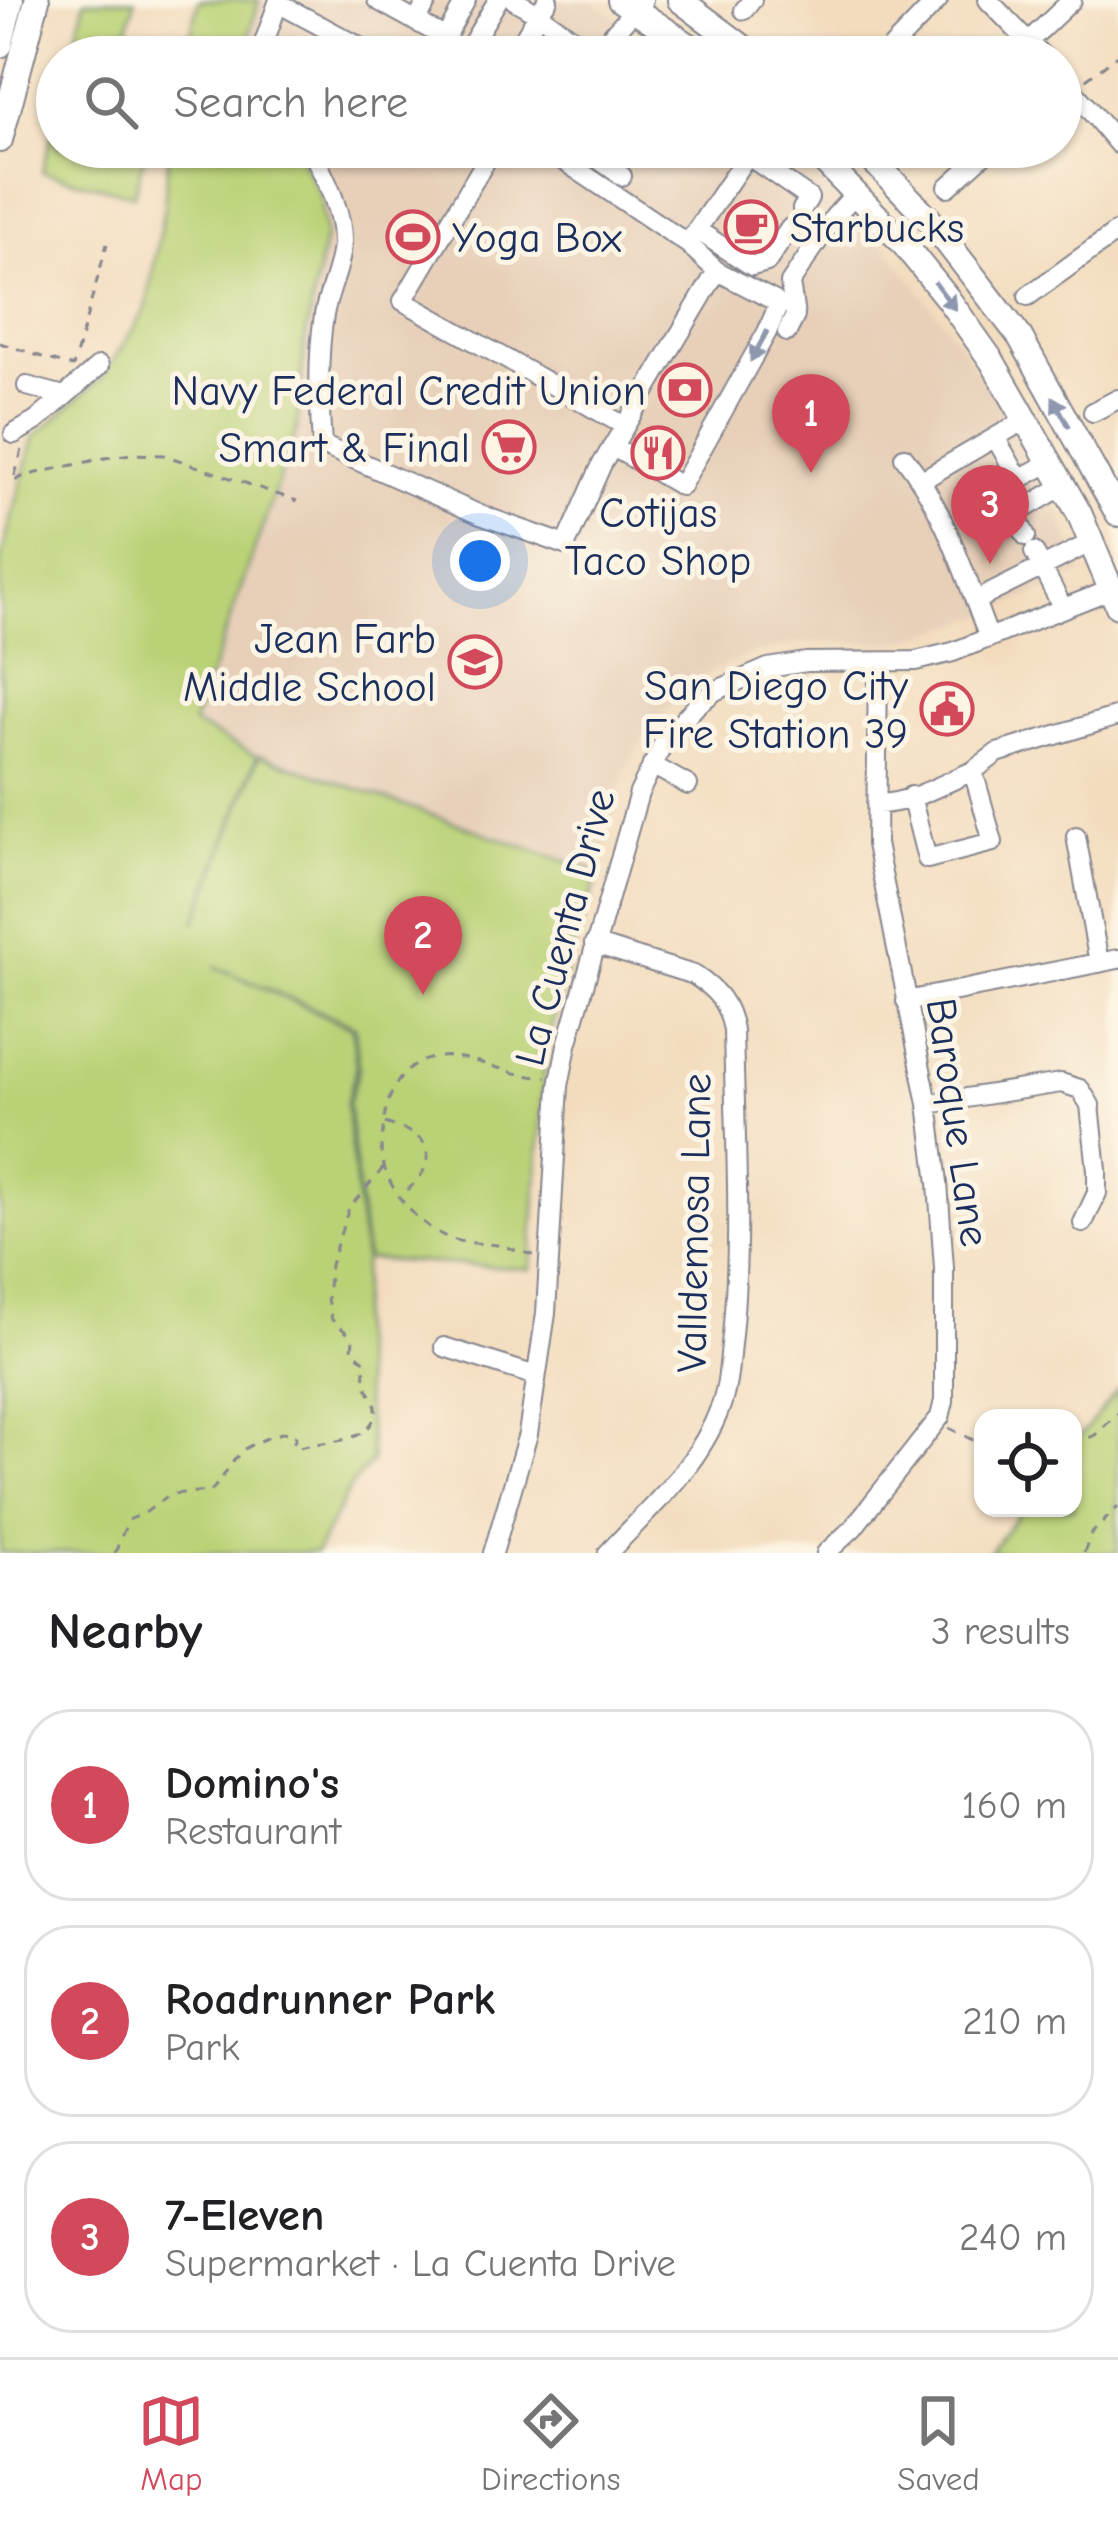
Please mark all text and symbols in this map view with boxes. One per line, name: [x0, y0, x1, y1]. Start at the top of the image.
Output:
search box: [36, 36, 1082, 168]
icon: search: [78, 69, 144, 135]
text: Search here: [174, 76, 408, 128]
cafe icon: Starbucks: [723, 199, 779, 255]
place label: Starbucks: [790, 204, 964, 253]
sports icon: Yoga Box: [385, 209, 441, 265]
place label: Yoga Box: [452, 214, 622, 263]
one-way arrow: [932, 280, 957, 311]
one-way arrow: [749, 330, 770, 363]
bank icon: Navy Federal Credit Union: [657, 362, 713, 418]
place label: Navy Federal Credit Union: [172, 367, 646, 416]
pin: 1: [772, 374, 850, 473]
one-way arrow: [1051, 394, 1072, 429]
supermarket icon: Smart & Final: [481, 419, 537, 475]
place label: Smart & Final: [219, 424, 470, 473]
restaurant icon: Cotijas Taco Shop: [630, 425, 686, 481]
pin: 3: [951, 465, 1029, 564]
place label: Cotijas Taco Shop: [565, 489, 751, 586]
your location: [450, 531, 510, 591]
place label: Jean Farb Middle School: [183, 615, 436, 712]
school or university icon: Jean Farb Middle School: [447, 634, 503, 690]
place label: San Diego City Fire Station 39: [643, 662, 908, 759]
public building icon: San Diego City Fire Station 39: [919, 681, 975, 737]
street label: La Cuenta Drive: [505, 784, 626, 1071]
pin: 2: [384, 896, 462, 995]
street label: Baroque Lane: [916, 995, 999, 1250]
street label: Valldemosa Lane: [667, 1073, 722, 1373]
map controls: [974, 1409, 1082, 1517]
button: locate: [974, 1409, 1082, 1517]
text: Nearby: [48, 1602, 202, 1661]
text: 3 results: [931, 1609, 1070, 1654]
text: Domino's: [165, 1757, 339, 1809]
text: 1: [82, 1783, 98, 1828]
text: 160 m: [961, 1783, 1067, 1828]
text: Restaurant: [165, 1809, 341, 1854]
text: Roadrunner Park: [165, 1973, 495, 2025]
text: 2: [80, 1999, 100, 2044]
text: 210 m: [962, 1999, 1067, 2044]
text: Park: [165, 2025, 240, 2070]
text: 7-Eleven: [165, 2189, 324, 2241]
text: 3: [80, 2215, 100, 2260]
text: 240 m: [959, 2215, 1067, 2260]
text: Supermarket · La Cuenta Drive: [165, 2241, 676, 2286]
tab: Map: [138, 2388, 204, 2498]
tab: Directions: [481, 2388, 621, 2498]
tab: Saved: [897, 2388, 980, 2498]

